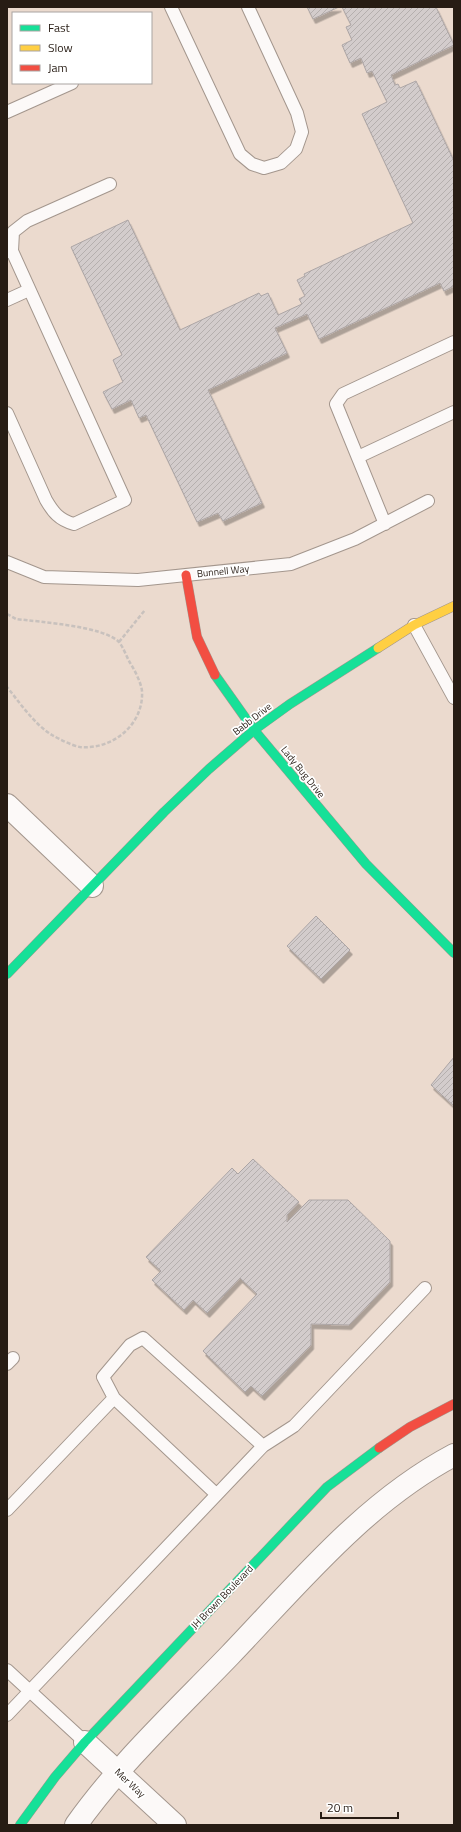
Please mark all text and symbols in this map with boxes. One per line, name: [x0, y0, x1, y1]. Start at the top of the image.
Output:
legend: [12, 12, 152, 84]
text: Fast: [48, 18, 71, 37]
text: Slow: [48, 38, 73, 57]
text: Jam: [48, 58, 68, 77]
street label: Bunnell Way: [196, 561, 250, 581]
street label: Babb Drive: [229, 699, 275, 739]
street label: Lady Bug Drive: [277, 743, 329, 801]
street label: JH Brown Boulevard: [187, 1562, 257, 1632]
street label: Mer Way: [111, 1765, 149, 1801]
scale bar: [321, 1794, 398, 1820]
text: 20 m: [327, 1798, 353, 1817]

